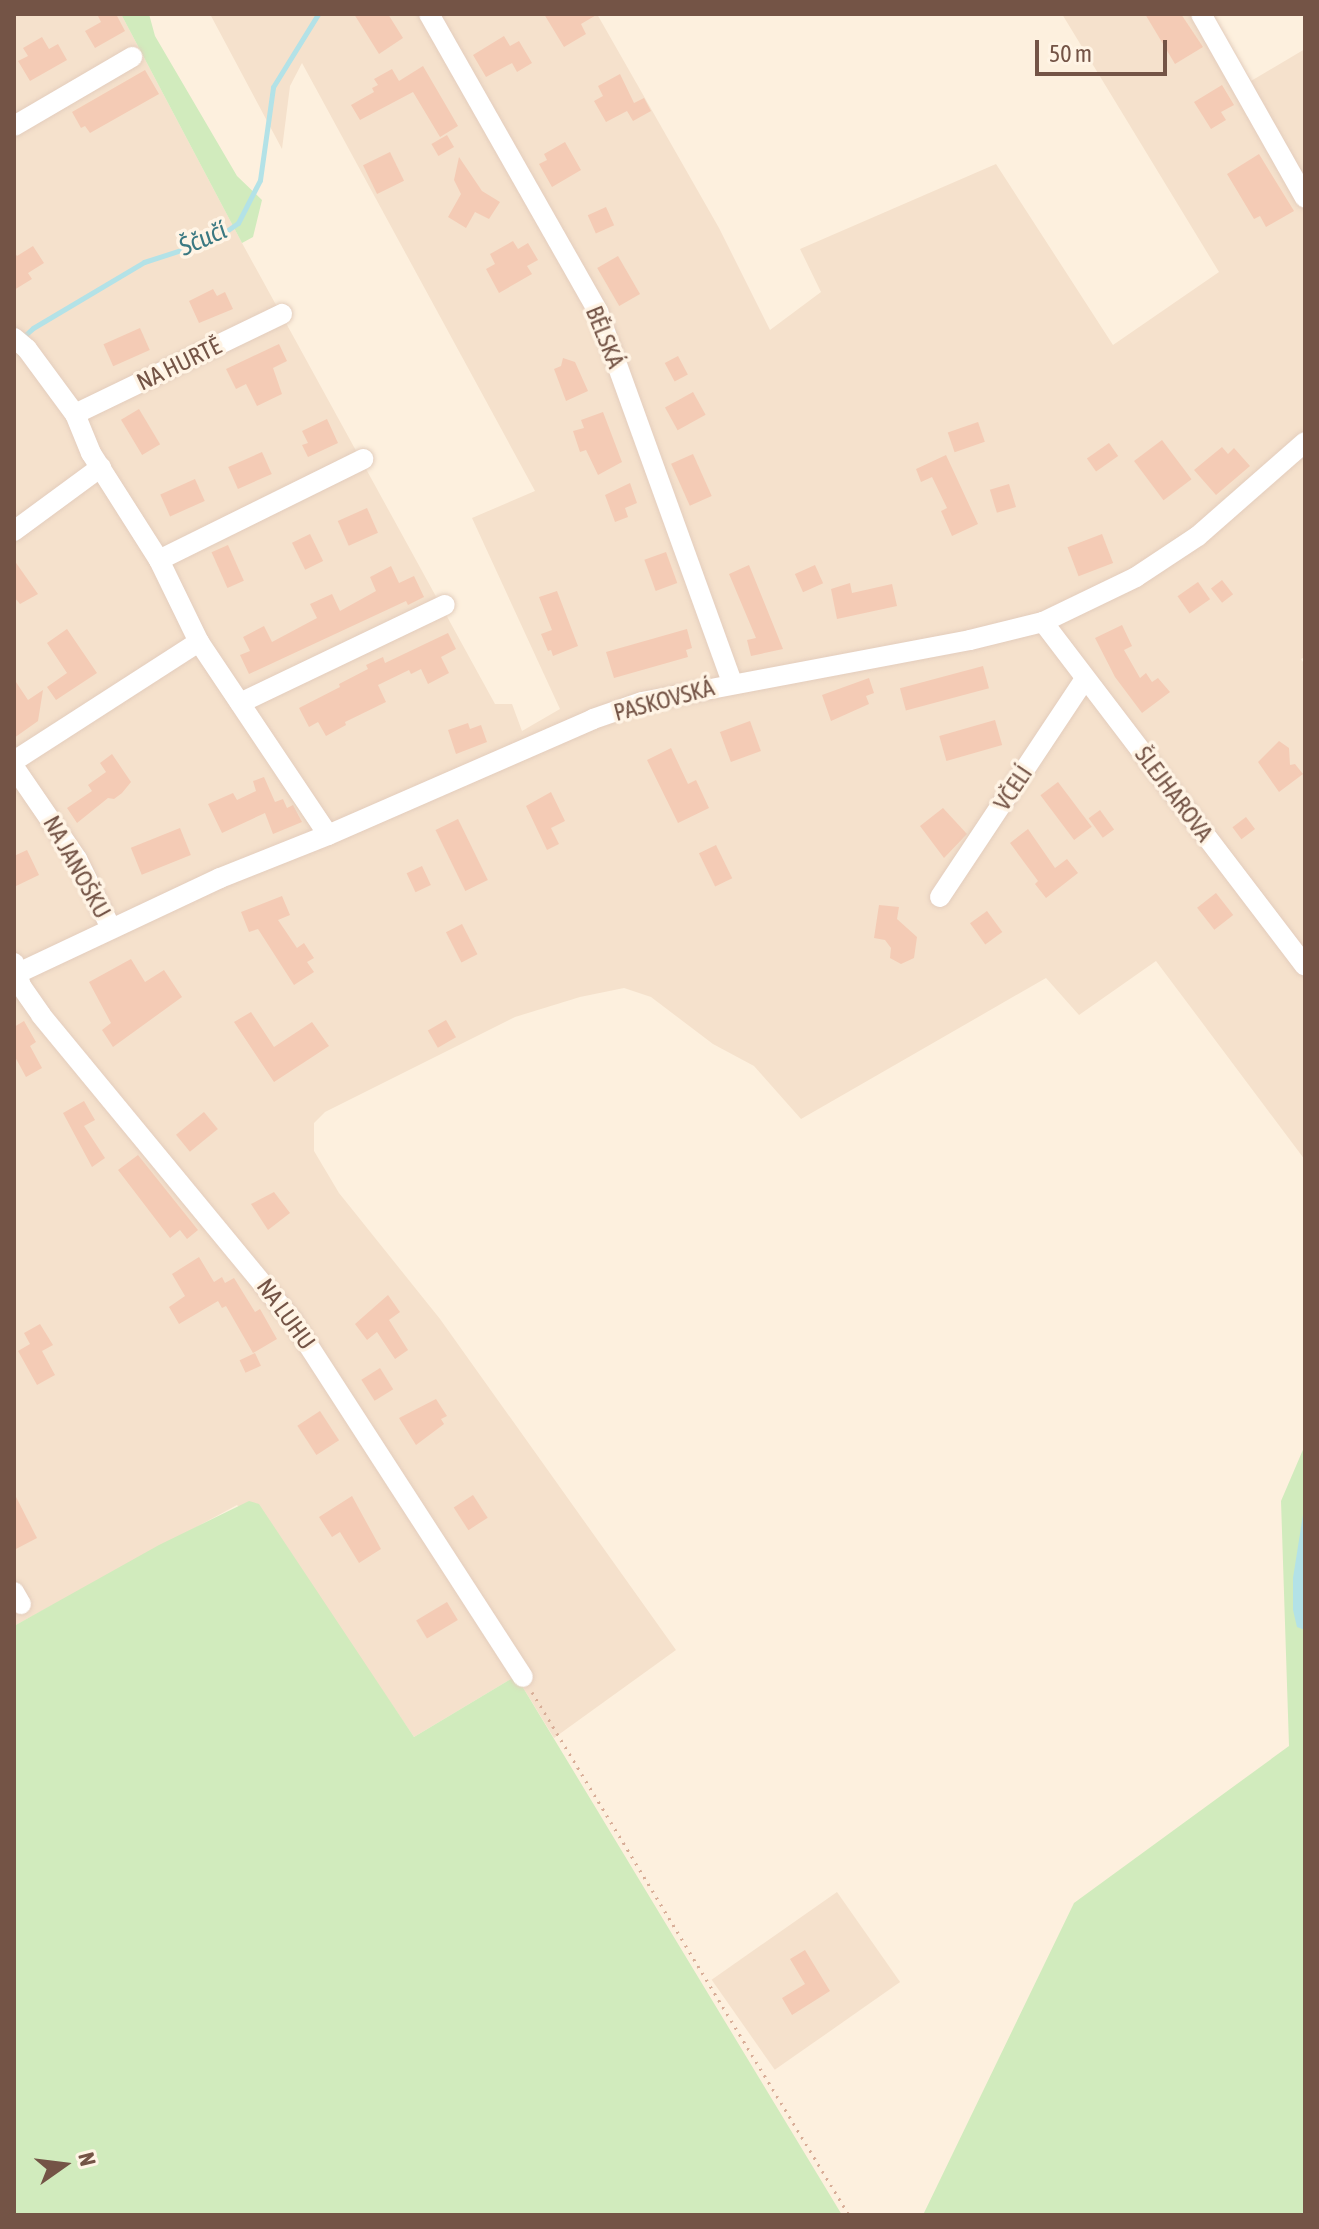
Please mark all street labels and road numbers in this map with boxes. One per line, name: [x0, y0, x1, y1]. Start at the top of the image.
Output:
street label: BĚLSKÁ: [580, 302, 630, 372]
street label: NA HURTĚ: [132, 331, 226, 397]
street label: PASKOVSKÁ: [611, 673, 717, 727]
street label: ŠLEJHAROVA: [1129, 741, 1219, 847]
street label: VČELÍ: [988, 760, 1038, 816]
street label: NA JANOŠKU: [37, 811, 117, 923]
street label: NA LUHU: [251, 1273, 321, 1355]

